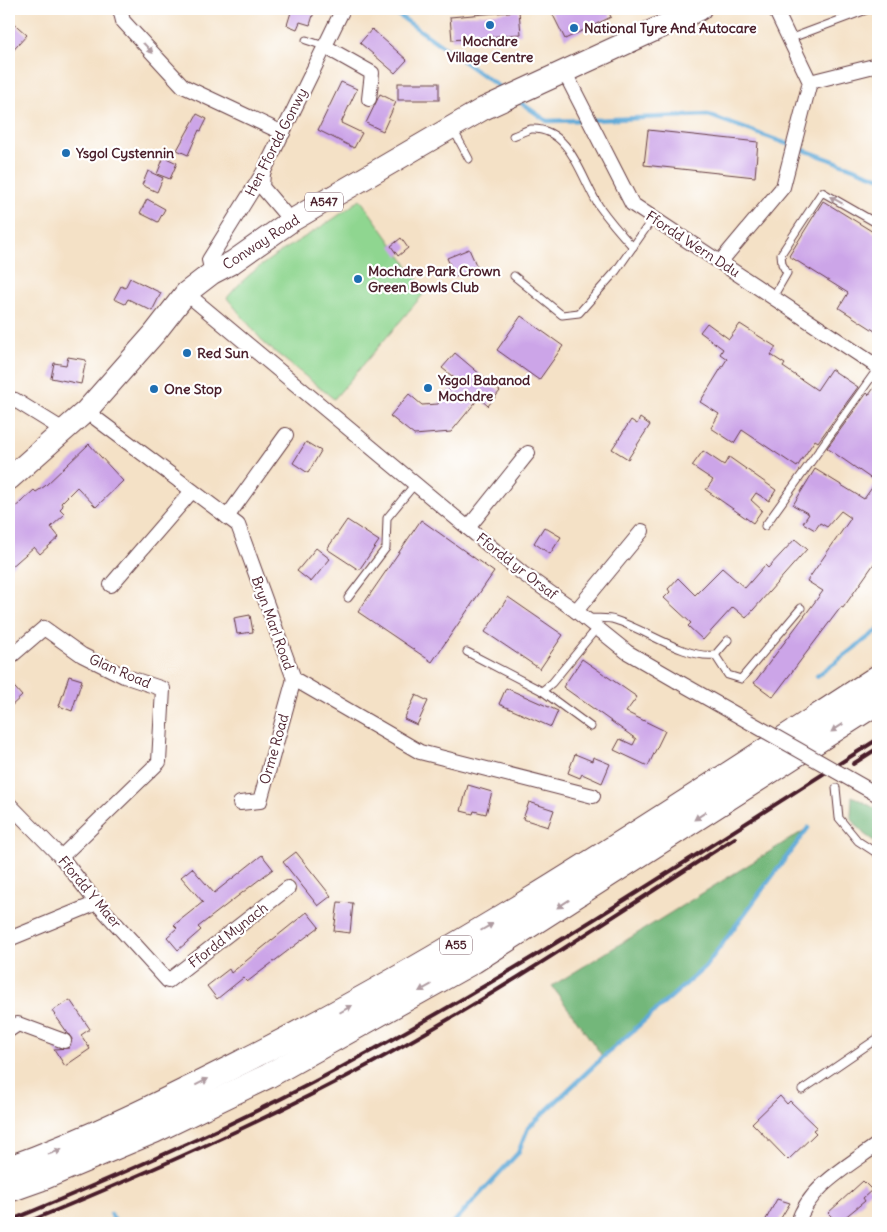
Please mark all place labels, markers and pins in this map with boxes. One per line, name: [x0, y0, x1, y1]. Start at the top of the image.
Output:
marker: Mochdre Village Centre: [484, 19, 496, 31]
place label: National Tyre And Autocare: [584, 19, 757, 37]
marker: National Tyre And Autocare: [568, 22, 580, 34]
place label: Mochdre Village Centre: [447, 32, 534, 66]
place label: Ysgol Cystennin: [75, 144, 174, 162]
marker: Ysgol Cystennin: [60, 147, 72, 159]
place label: Mochdre Park Crown Green Bowls Club: [368, 262, 501, 296]
marker: Mochdre Park Crown Green Bowls Club: [352, 273, 364, 285]
place label: Red Sun: [197, 344, 249, 362]
marker: Red Sun: [181, 347, 193, 359]
place label: Ysgol Babanod Mochdre: [437, 371, 531, 405]
place label: One Stop: [164, 380, 222, 398]
marker: Ysgol Babanod Mochdre: [422, 382, 434, 394]
marker: One Stop: [148, 383, 160, 395]

